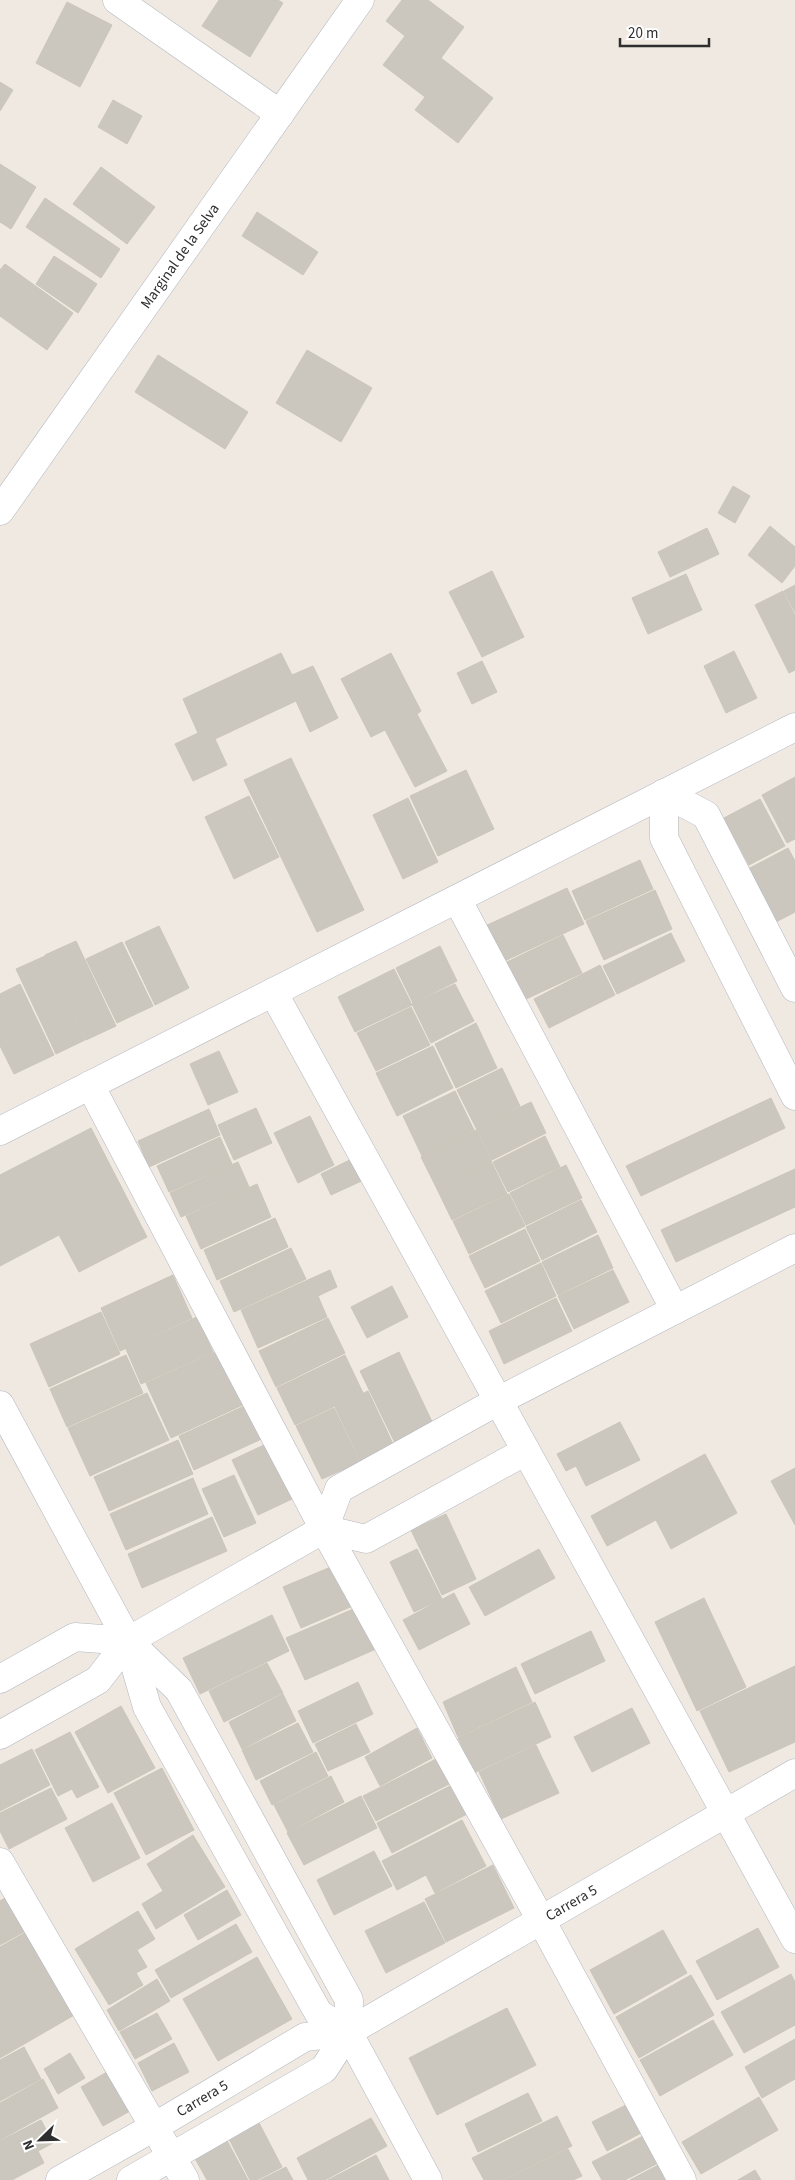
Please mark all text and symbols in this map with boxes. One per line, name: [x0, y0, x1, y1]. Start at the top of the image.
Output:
scale bar: [620, 15, 709, 47]
text: 20 m: [628, 23, 658, 44]
street label: Marginal de la Selva: [136, 199, 224, 313]
street label: Carrera 5: [542, 1880, 601, 1926]
street label: Carrera 5: [173, 2075, 232, 2122]
north arrow: [15, 2115, 65, 2165]
text: N: [18, 2136, 40, 2153]

